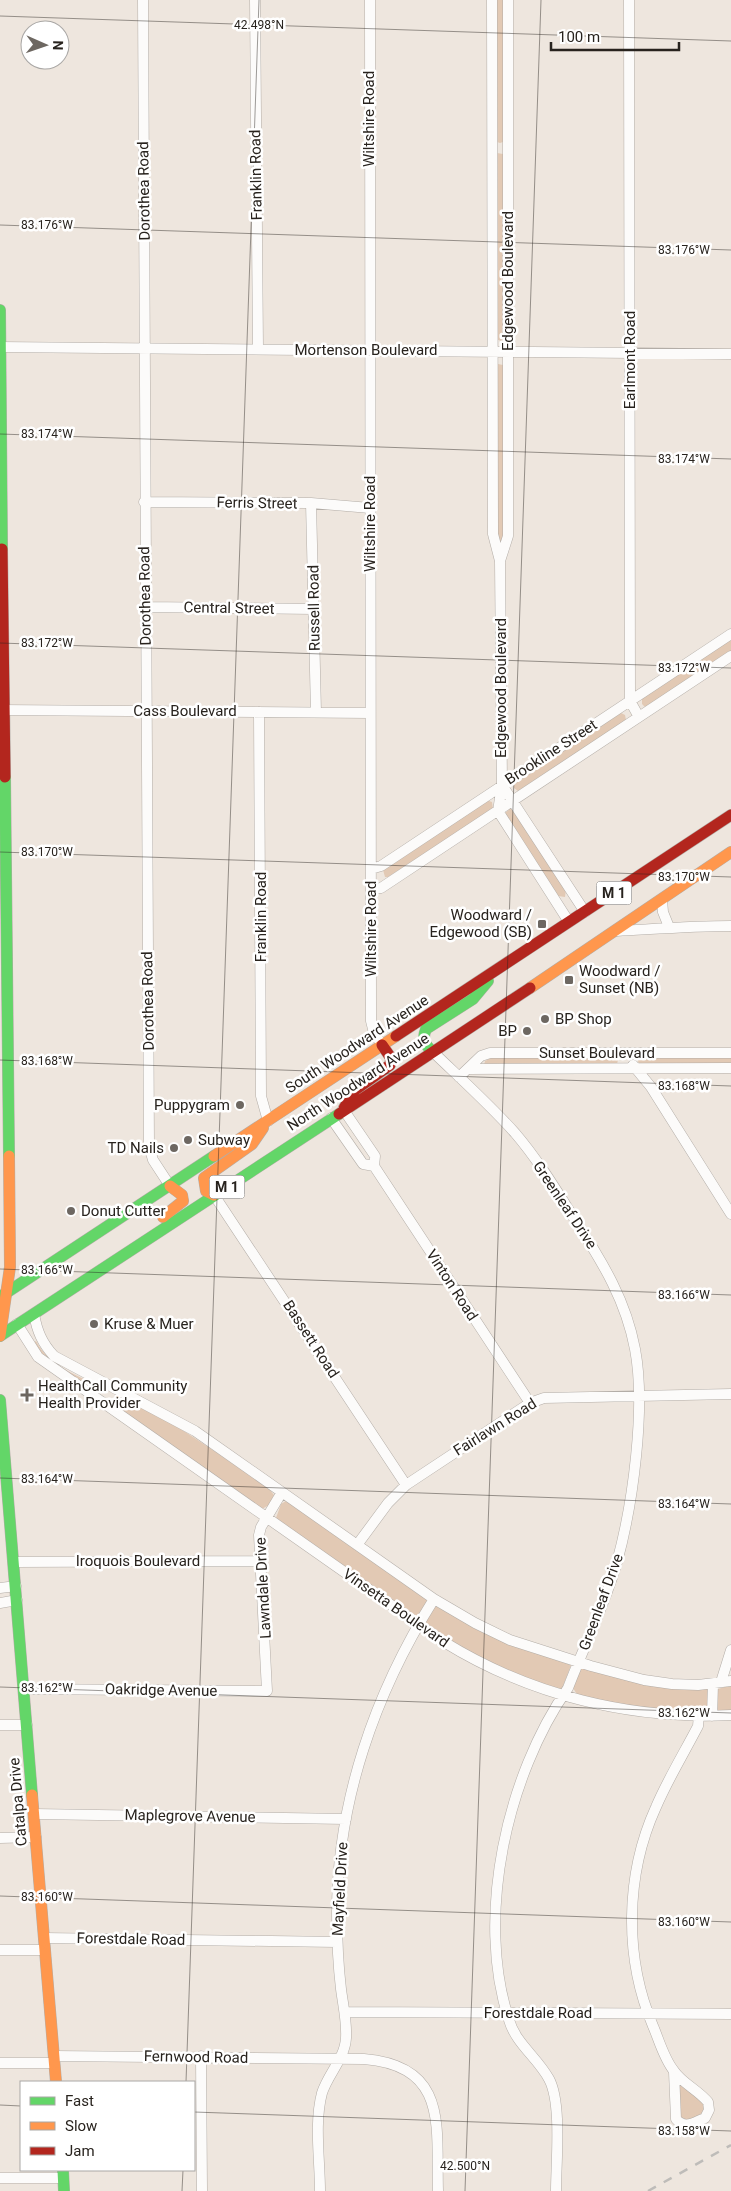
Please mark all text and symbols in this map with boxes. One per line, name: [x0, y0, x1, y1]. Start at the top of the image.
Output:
text: 42.498°N: [234, 18, 284, 32]
north arrow: [20, 20, 70, 70]
scale bar: [551, 20, 678, 52]
text: 100 m: [558, 28, 600, 46]
text: N: [50, 40, 66, 51]
street label: Wiltshire Road: [360, 71, 378, 167]
street label: Franklin Road: [246, 130, 266, 220]
street label: Dorothea Road: [134, 141, 154, 241]
street label: Edgewood Boulevard: [499, 211, 517, 351]
text: 83.176°W: [21, 218, 73, 232]
text: 83.176°W: [658, 243, 710, 257]
street label: Earlmont Road: [621, 311, 639, 409]
street label: Mortenson Boulevard: [295, 341, 437, 359]
text: 83.174°W: [21, 427, 73, 441]
text: 83.174°W: [658, 452, 710, 466]
street label: Wiltshire Road: [361, 476, 379, 572]
street label: Ferris Street: [216, 493, 298, 513]
street label: Dorothea Road: [135, 546, 155, 646]
street label: Russell Road: [304, 565, 324, 651]
street label: Central Street: [183, 598, 275, 618]
street label: Edgewood Boulevard: [492, 618, 510, 758]
text: 83.172°W: [21, 636, 73, 650]
text: 83.172°W: [658, 661, 710, 675]
street label: Cass Boulevard: [133, 702, 237, 720]
street label: Brookline Street: [502, 716, 600, 788]
text: 83.170°W: [21, 845, 73, 859]
text: 83.170°W: [658, 870, 710, 884]
street label: Franklin Road: [252, 872, 270, 962]
street label: Wiltshire Road: [362, 881, 380, 977]
road number: M 1: [596, 881, 632, 904]
place label: Woodward / Edgewood (SB): [430, 906, 532, 941]
marker: Woodward / Edgewood (SB): [536, 918, 548, 930]
street label: Dorothea Road: [138, 951, 158, 1051]
place label: Woodward / Sunset (NB): [579, 962, 660, 997]
marker: Woodward / Sunset (NB): [563, 974, 575, 986]
street label: South Woodward Avenue: [282, 991, 432, 1097]
place label: BP Shop: [555, 1010, 612, 1028]
marker: BP Shop: [539, 1013, 551, 1025]
place label: BP: [498, 1022, 517, 1040]
marker: BP: [521, 1025, 533, 1037]
street label: North Woodward Avenue: [284, 1029, 432, 1135]
street label: Sunset Boulevard: [539, 1044, 655, 1062]
text: 83.168°W: [21, 1054, 73, 1068]
text: 83.168°W: [658, 1079, 710, 1093]
place label: Puppygram: [154, 1096, 230, 1114]
marker: Puppygram: [234, 1099, 246, 1111]
place label: Subway: [198, 1131, 250, 1149]
marker: Subway: [182, 1134, 194, 1146]
place label: TD Nails: [108, 1139, 164, 1157]
marker: TD Nails: [168, 1142, 180, 1154]
street label: Greenleaf Drive: [529, 1158, 601, 1252]
road number: M 1: [210, 1176, 244, 1198]
place label: Donut Cutter: [81, 1202, 165, 1220]
marker: Donut Cutter: [65, 1205, 77, 1217]
street label: Vinton Road: [422, 1246, 482, 1324]
text: 83.166°W: [21, 1263, 73, 1277]
text: 83.166°W: [658, 1288, 710, 1302]
street label: Bassett Road: [279, 1297, 343, 1381]
place label: Kruse & Muer: [104, 1315, 194, 1333]
marker: Kruse & Muer: [88, 1318, 100, 1330]
place label: HealthCall Community Health Provider: [38, 1377, 187, 1412]
marker: HealthCall Community Health Provider: [20, 1388, 34, 1402]
street label: Fairlawn Road: [450, 1394, 540, 1460]
text: 83.164°W: [21, 1472, 73, 1486]
text: 83.164°W: [658, 1497, 710, 1511]
street label: Lawndale Drive: [251, 1537, 275, 1639]
street label: Greenleaf Drive: [575, 1551, 627, 1653]
street label: Iroquois Boulevard: [76, 1552, 200, 1570]
street label: Vinsetta Boulevard: [340, 1565, 452, 1651]
street label: Oakridge Avenue: [105, 1680, 217, 1700]
text: 83.162°W: [21, 1681, 73, 1695]
text: 83.162°W: [658, 1706, 710, 1720]
street label: Catalpa Drive: [5, 1757, 31, 1847]
street label: Maplegrove Avenue: [124, 1806, 256, 1826]
street label: Mayfield Drive: [329, 1842, 351, 1936]
text: 83.160°W: [21, 1890, 73, 1904]
text: 83.160°W: [658, 1915, 710, 1929]
street label: Forestdale Road: [77, 1929, 185, 1949]
street label: Forestdale Road: [484, 2004, 592, 2022]
street label: Fernwood Road: [144, 2047, 248, 2067]
legend: [20, 2081, 195, 2171]
text: Fast: [65, 2092, 94, 2110]
text: Slow: [65, 2117, 97, 2135]
text: 83.158°W: [658, 2124, 710, 2138]
text: Jam: [65, 2142, 95, 2160]
text: 42.500°N: [440, 2159, 490, 2173]

